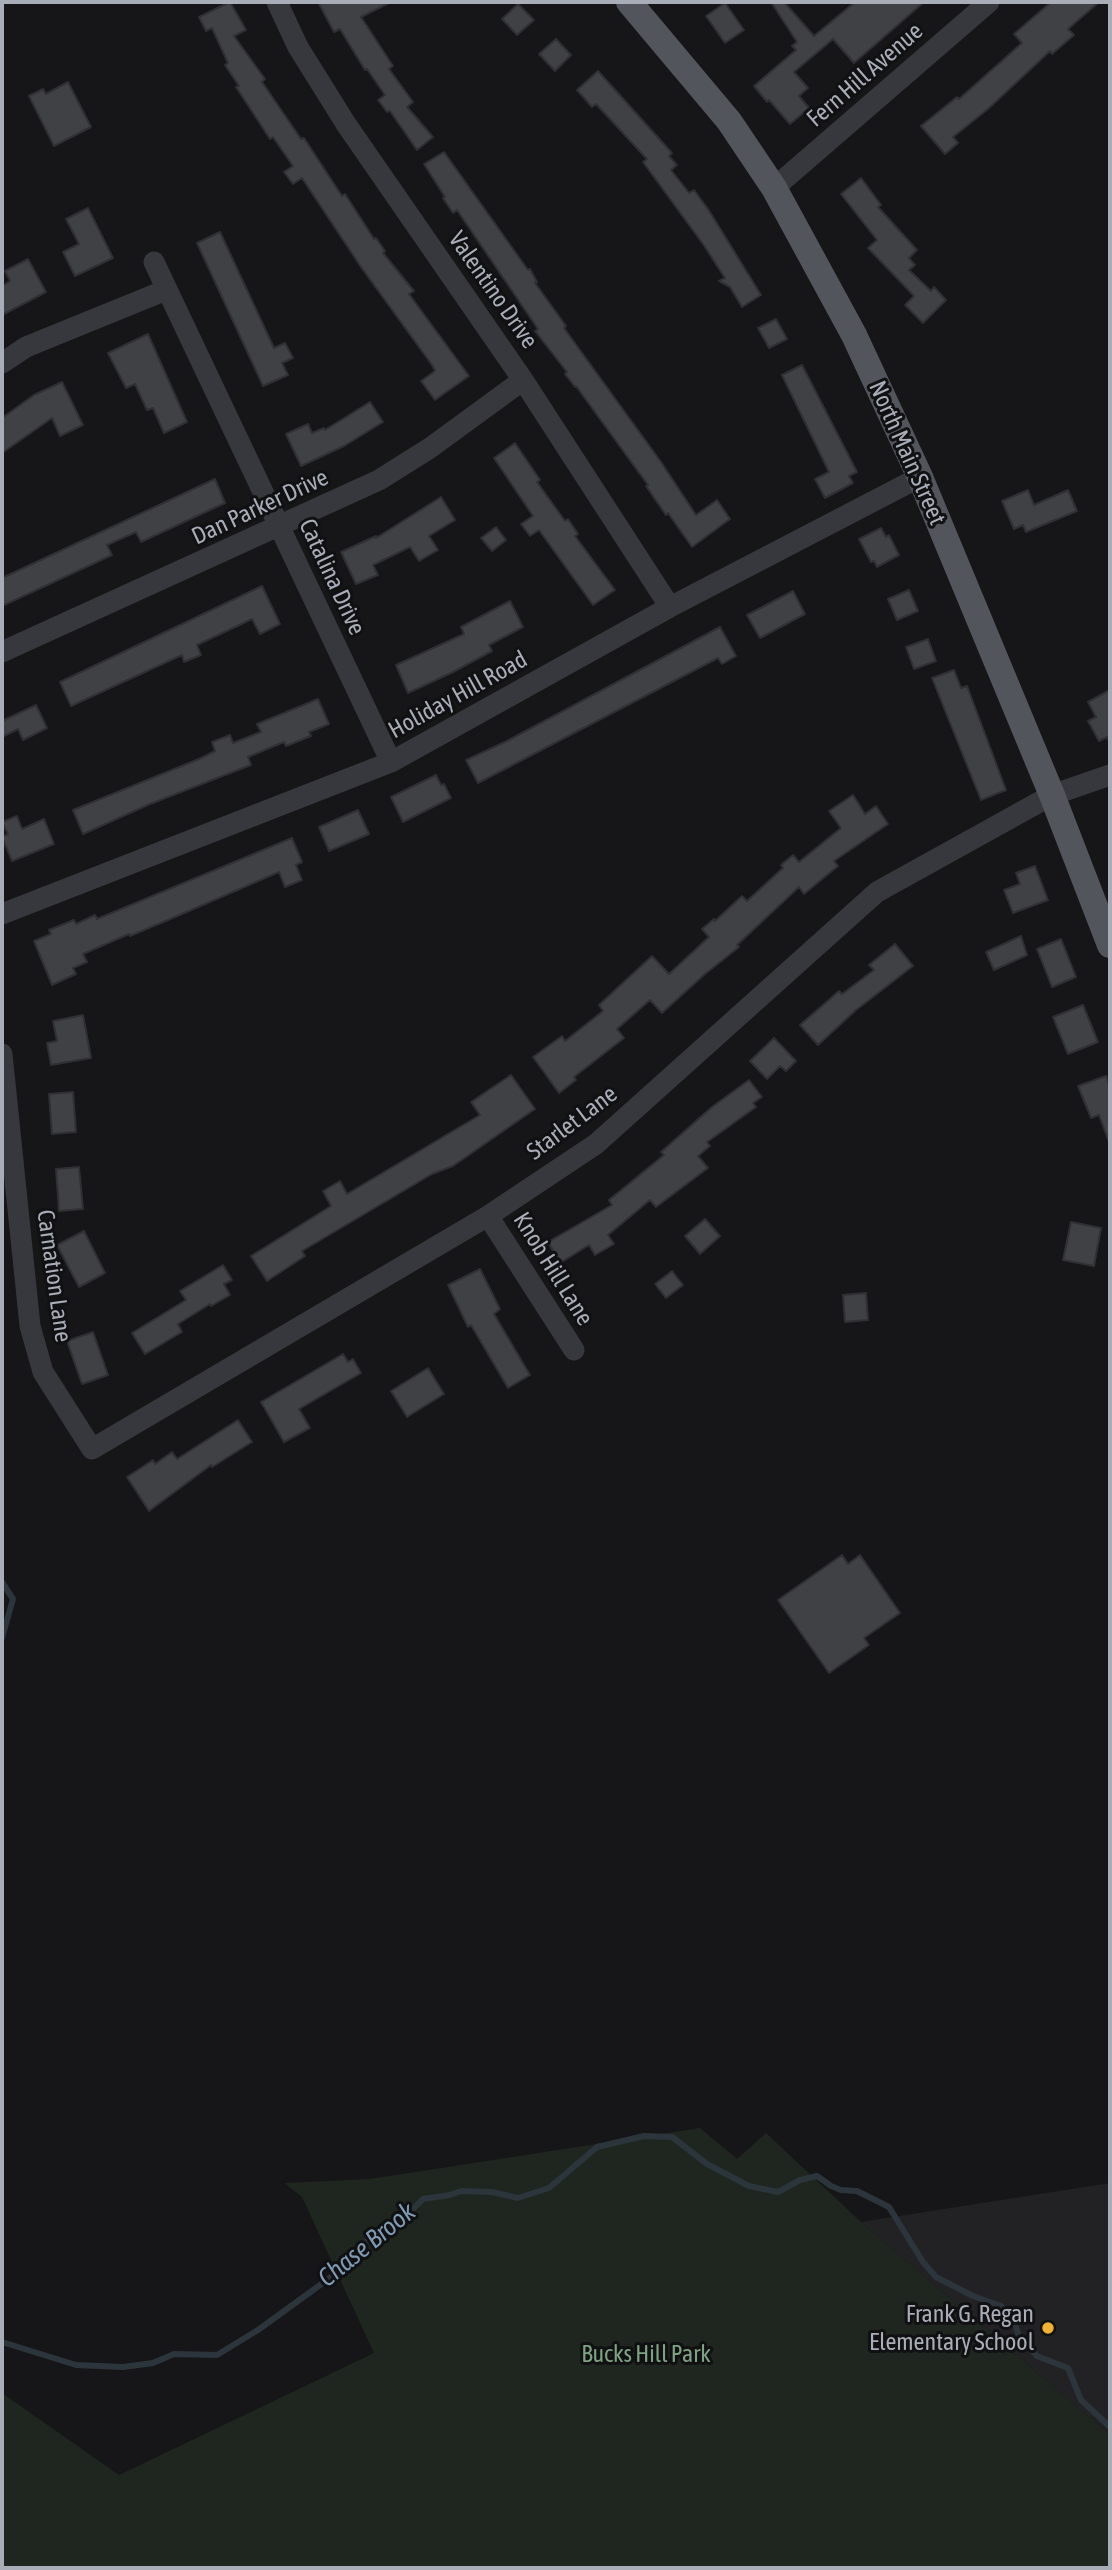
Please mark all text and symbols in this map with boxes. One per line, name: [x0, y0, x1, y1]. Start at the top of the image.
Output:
street label: Fern Hill Avenue: [801, 17, 929, 133]
street label: Valentino Drive: [442, 226, 544, 354]
street label: North Main Street: [862, 377, 952, 529]
street label: Dan Parker Drive: [187, 463, 333, 551]
street label: Catalina Drive: [293, 514, 371, 640]
street label: Holiday Hill Road: [384, 645, 532, 745]
street label: Starlet Lane: [521, 1080, 623, 1166]
street label: Knob Hill Lane: [507, 1207, 599, 1331]
street label: Carnation Lane: [30, 1208, 78, 1344]
water label: Chase Brook: [312, 2196, 422, 2294]
place label: Frank G. Regan Elementary School: [869, 2300, 1034, 2356]
marker: Frank G. Regan Elementary School: [1040, 2320, 1056, 2336]
park label: Bucks Hill Park: [581, 2340, 711, 2368]

